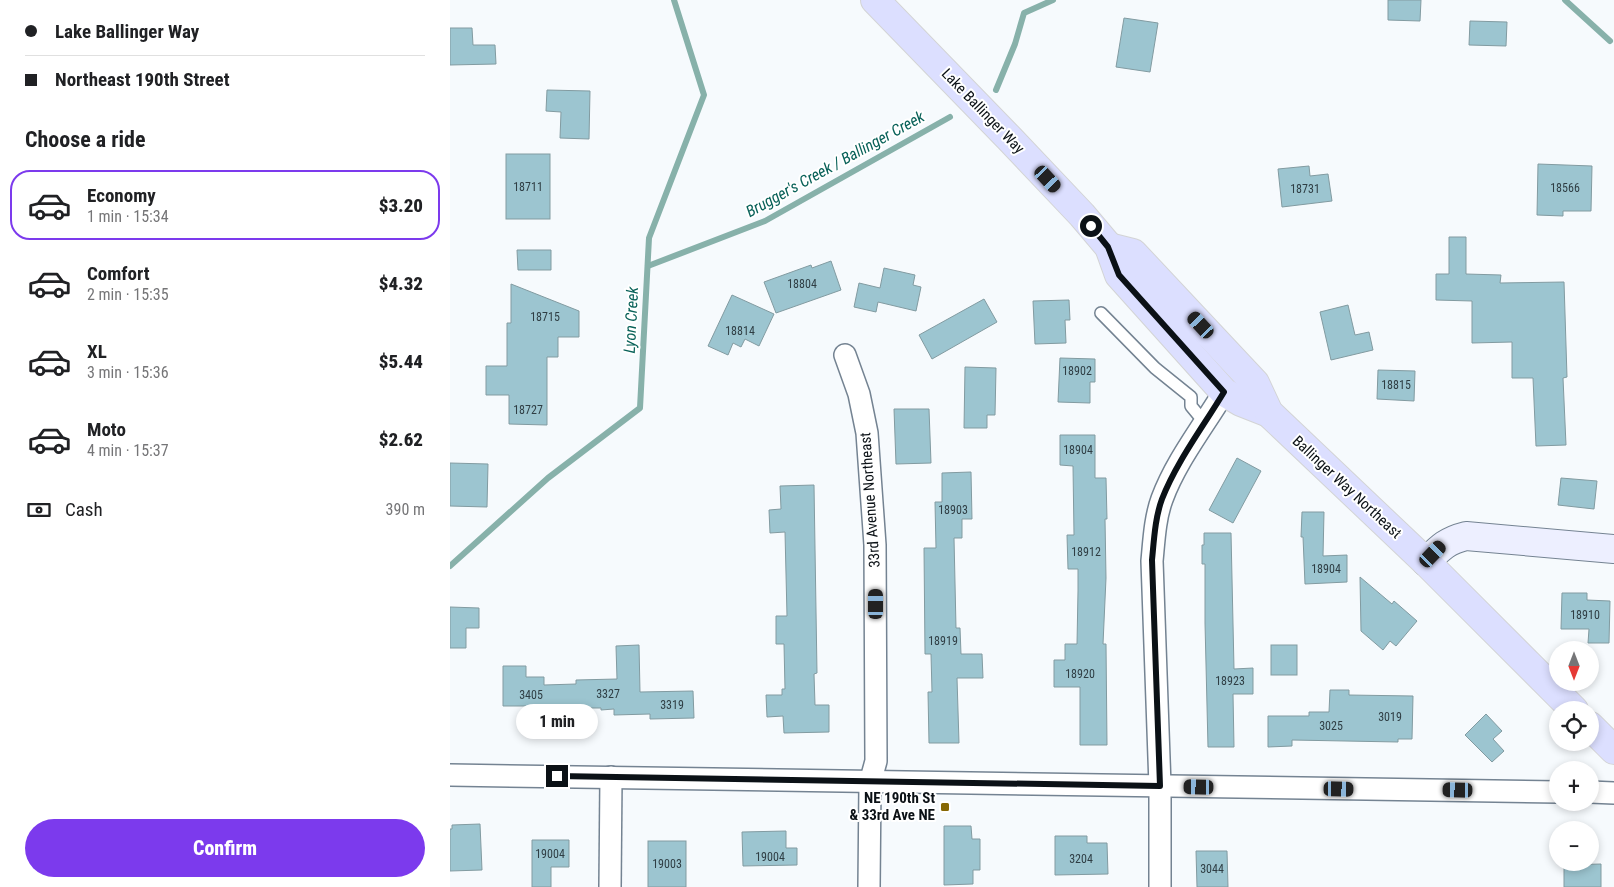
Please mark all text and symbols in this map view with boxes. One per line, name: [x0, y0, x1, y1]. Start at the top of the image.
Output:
text: Lake Ballinger Way: [55, 20, 199, 43]
street label: Lake Ballinger Way: [938, 65, 1028, 157]
text: Northeast 190th Street: [55, 68, 229, 91]
water label: Brugger's Creek / Ballinger Creek: [742, 106, 928, 221]
text: Choose a ride: [25, 127, 146, 152]
car: [1032, 163, 1063, 195]
house number: 18711: [513, 180, 543, 194]
house number: 18566: [1550, 181, 1580, 195]
house number: 18731: [1290, 182, 1320, 196]
icon: car: [27, 183, 72, 228]
text: Economy: [87, 184, 156, 207]
text: $3.20: [379, 194, 423, 217]
text: 1 min · 15:34: [87, 207, 169, 226]
route start: [1080, 215, 1102, 237]
icon: car: [27, 261, 72, 306]
text: Comfort: [87, 262, 150, 285]
text: $4.32: [379, 272, 423, 295]
house number: 18804: [787, 277, 817, 291]
text: 2 min · 15:35: [87, 285, 169, 304]
water label: Lyon Creek: [620, 285, 642, 354]
car: [1185, 309, 1216, 341]
house number: 18715: [530, 310, 560, 324]
house number: 18814: [725, 324, 755, 338]
icon: car: [27, 339, 72, 384]
text: XL: [87, 340, 107, 363]
text: $5.44: [379, 350, 423, 373]
text: 3 min · 15:36: [87, 363, 169, 382]
house number: 18902: [1062, 364, 1092, 378]
house number: 18815: [1381, 378, 1411, 392]
house number: 18727: [513, 403, 543, 417]
icon: car: [27, 417, 72, 462]
text: Moto: [87, 418, 126, 441]
text: $2.62: [379, 428, 423, 451]
street label: 33rd Avenue Northeast: [856, 432, 884, 568]
street label: Ballinger Way Northeast: [1289, 432, 1405, 542]
text: 4 min · 15:37: [87, 441, 169, 460]
house number: 18904: [1063, 443, 1093, 457]
icon: cash: [25, 496, 53, 524]
text: Cash: [65, 498, 103, 521]
text: 390 m: [386, 500, 425, 519]
house number: 18903: [938, 503, 968, 517]
car: [1417, 538, 1448, 570]
house number: 18912: [1071, 545, 1101, 559]
house number: 18904: [1311, 562, 1341, 576]
car: [868, 589, 883, 619]
house number: 18910: [1570, 608, 1600, 622]
house number: 18919: [928, 634, 958, 648]
north arrow: [1549, 641, 1599, 691]
map controls: [1549, 641, 1599, 871]
house number: 18920: [1065, 667, 1095, 681]
house number: 18923: [1215, 674, 1245, 688]
house number: 3327: [596, 687, 620, 701]
house number: 3405: [519, 688, 543, 702]
house number: 3319: [660, 698, 684, 712]
button: locate: [1549, 701, 1599, 751]
callout: 1 min: [516, 704, 598, 738]
house number: 3019: [1378, 710, 1402, 724]
text: 1 min: [539, 712, 575, 731]
house number: 3025: [1319, 719, 1343, 733]
button: +: [1549, 761, 1599, 811]
route end: [546, 765, 568, 787]
car: [1183, 779, 1214, 795]
car: [1323, 781, 1354, 797]
car: [1442, 782, 1473, 798]
place label: NE 190th St & 33rd Ave NE: [850, 789, 935, 824]
marker: NE 190th St & 33rd Ave NE: [939, 801, 951, 813]
button: Confirm: [25, 819, 425, 877]
button: −: [1549, 821, 1599, 871]
house number: 19004: [535, 847, 565, 861]
house number: 19004: [755, 850, 785, 864]
house number: 3204: [1069, 852, 1093, 866]
house number: 19003: [652, 857, 682, 871]
house number: 3044: [1200, 862, 1224, 876]

